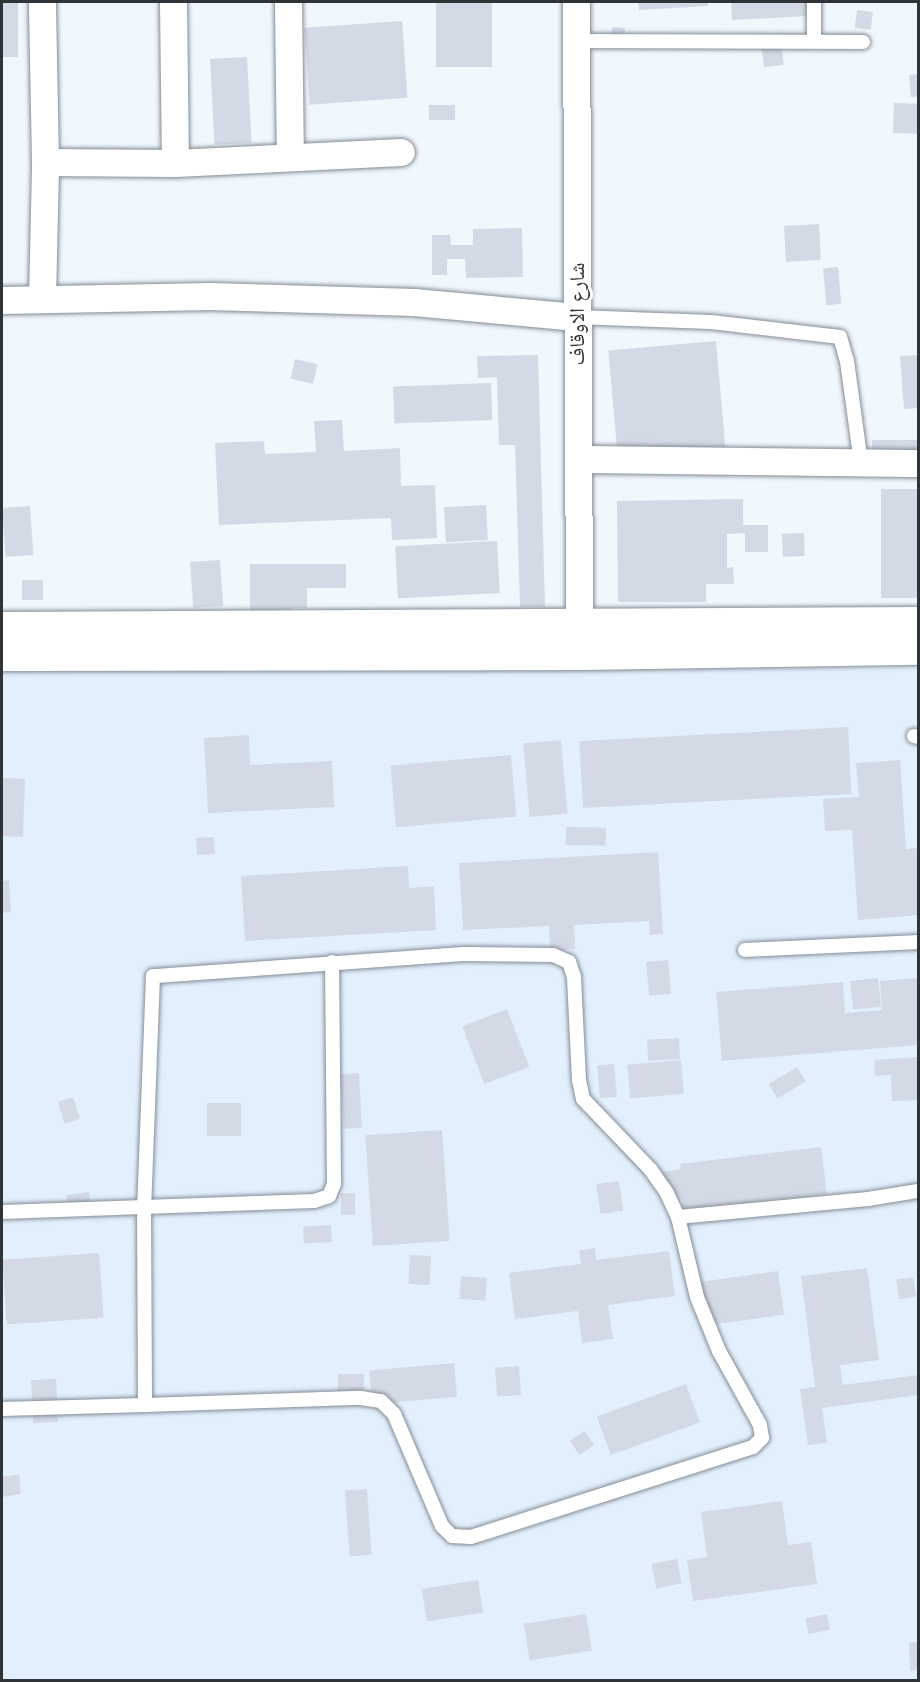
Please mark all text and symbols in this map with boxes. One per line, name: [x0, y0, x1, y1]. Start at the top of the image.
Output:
street label: شارع الاوقاف: [564, 262, 590, 366]

